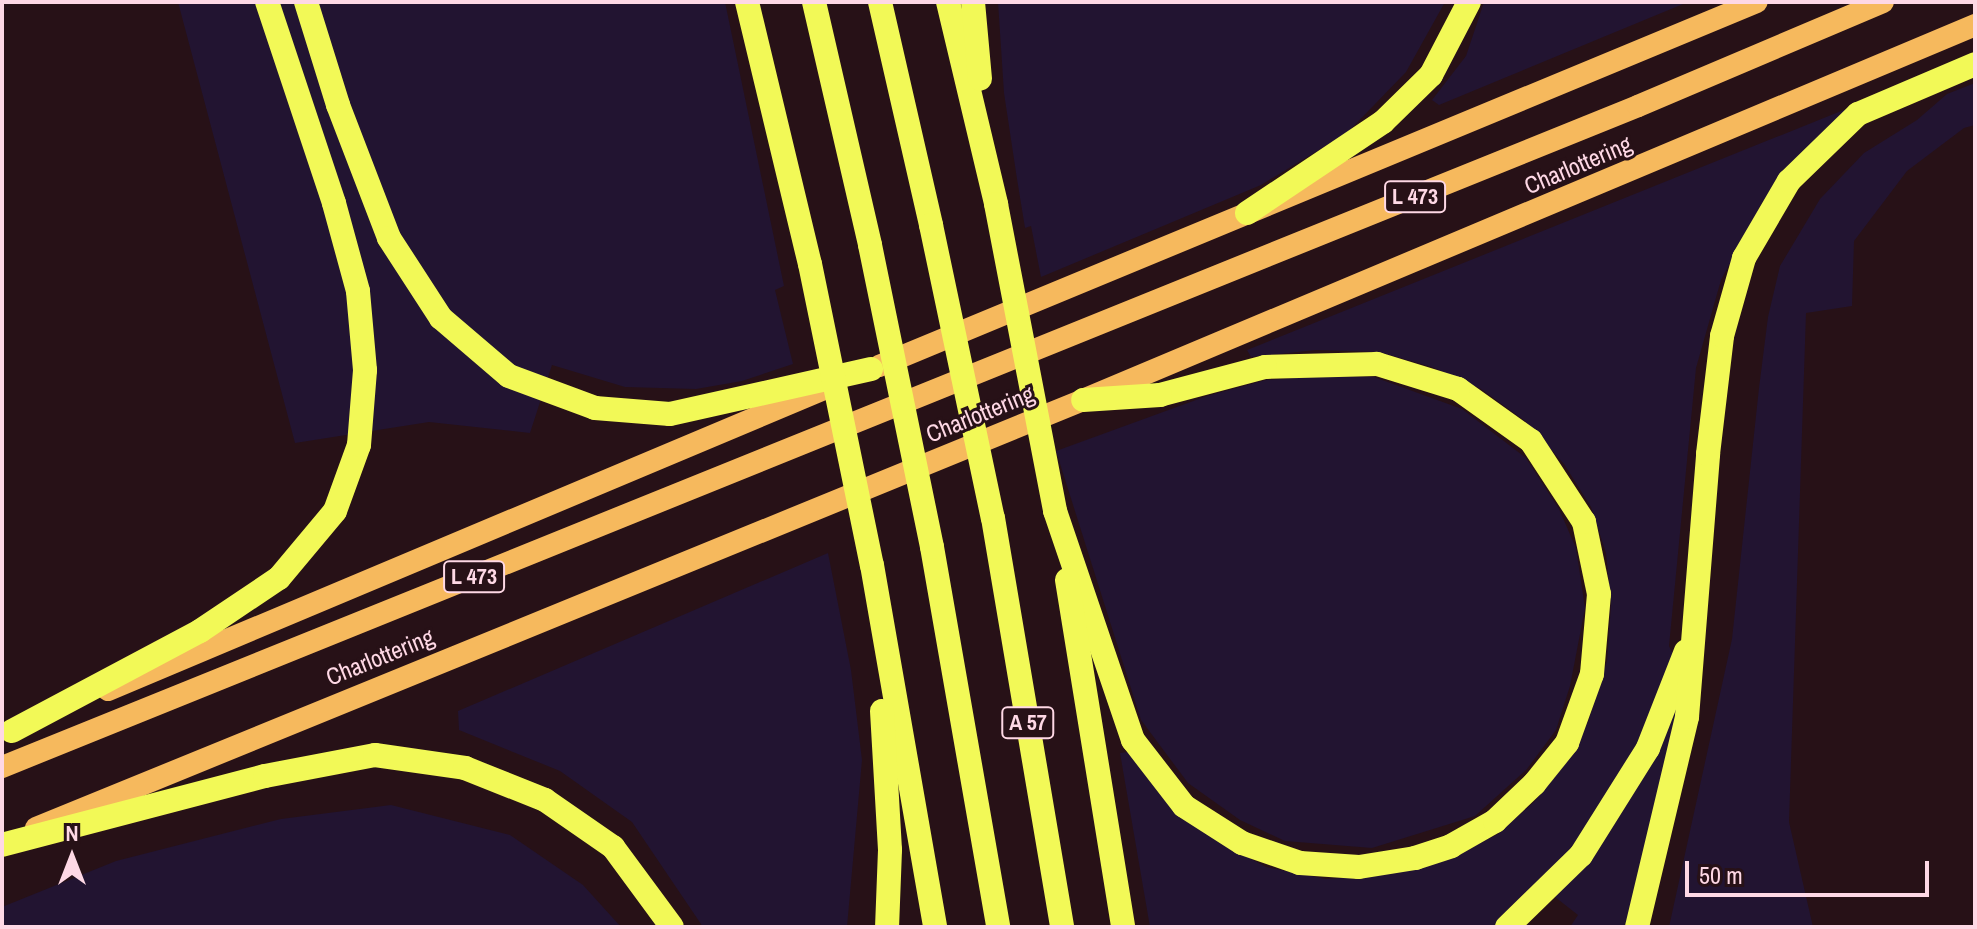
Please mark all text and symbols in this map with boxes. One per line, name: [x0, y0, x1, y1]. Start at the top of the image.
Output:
street label: Charlottering: [1520, 130, 1636, 200]
road number: L 473: [1383, 179, 1447, 215]
street label: Charlottering: [922, 379, 1038, 449]
road number: L 473: [442, 559, 506, 595]
street label: Charlottering: [322, 622, 438, 692]
road number: A 57: [1000, 705, 1056, 741]
north arrow: [32, 817, 112, 897]
text: N: [65, 818, 79, 848]
scale bar: [1689, 845, 1933, 895]
text: 50 m: [1699, 859, 1743, 891]

